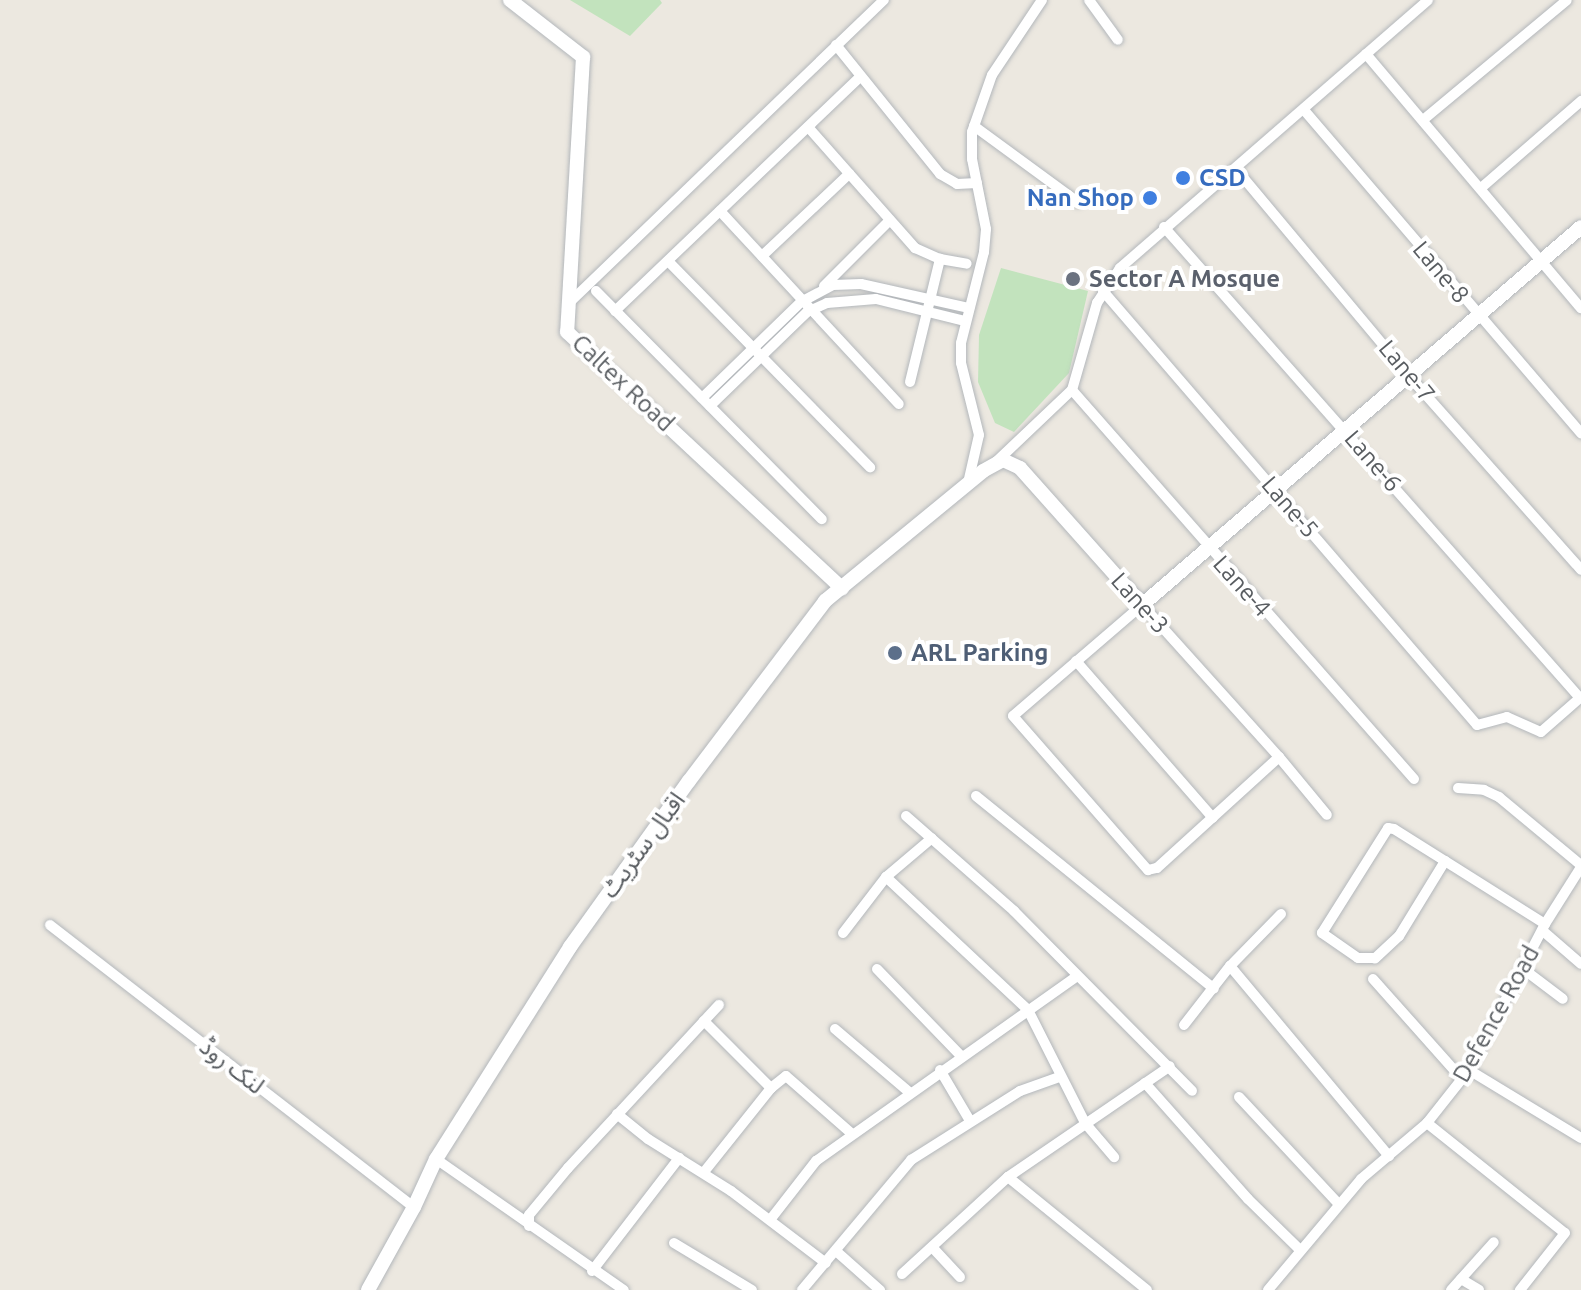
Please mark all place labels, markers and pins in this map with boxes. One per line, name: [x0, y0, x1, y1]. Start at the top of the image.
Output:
place label: CSD: [1199, 164, 1246, 192]
marker: CSD: [1174, 169, 1192, 187]
place label: Nan Shop: [1027, 184, 1134, 212]
marker: Nan Shop: [1141, 189, 1159, 207]
place label: Sector A Mosque: [1089, 265, 1280, 293]
marker: Sector A Mosque: [1064, 270, 1082, 288]
place label: ARL Parking: [911, 639, 1048, 667]
marker: ARL Parking: [886, 644, 904, 662]

